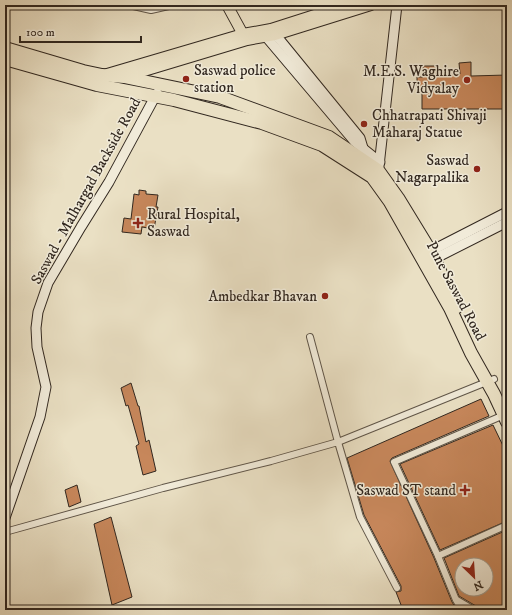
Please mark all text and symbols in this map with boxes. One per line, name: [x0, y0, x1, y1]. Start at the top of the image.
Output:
scale bar: [20, 18, 141, 44]
text: 100 m: [26, 25, 55, 40]
place label: Saswad police station: [194, 61, 276, 97]
place label: M.E.S. Waghire Vidyalay: [363, 62, 460, 98]
marker: Saswad police station: [181, 74, 191, 84]
marker: M.E.S. Waghire Vidyalay: [462, 75, 472, 85]
street label: Saswad - Malhargad Backside Road: [27, 94, 146, 288]
place label: Chhatrapati Shivaji Maharaj Statue: [372, 106, 487, 142]
marker: Chhatrapati Shivaji Maharaj Statue: [359, 119, 369, 129]
place label: Saswad Nagarpalika: [395, 151, 470, 187]
marker: Saswad Nagarpalika: [472, 164, 482, 174]
place label: Rural Hospital, Saswad: [147, 205, 240, 241]
marker: Rural Hospital, Saswad: [132, 217, 144, 229]
street label: Pune Saswad Road: [422, 238, 490, 345]
place label: Ambedkar Bhavan: [208, 287, 317, 306]
marker: Ambedkar Bhavan: [320, 291, 330, 301]
place label: Saswad ST stand: [356, 481, 457, 500]
marker: Saswad ST stand: [459, 484, 471, 496]
north arrow: [454, 557, 494, 597]
text: N: [471, 577, 485, 593]

